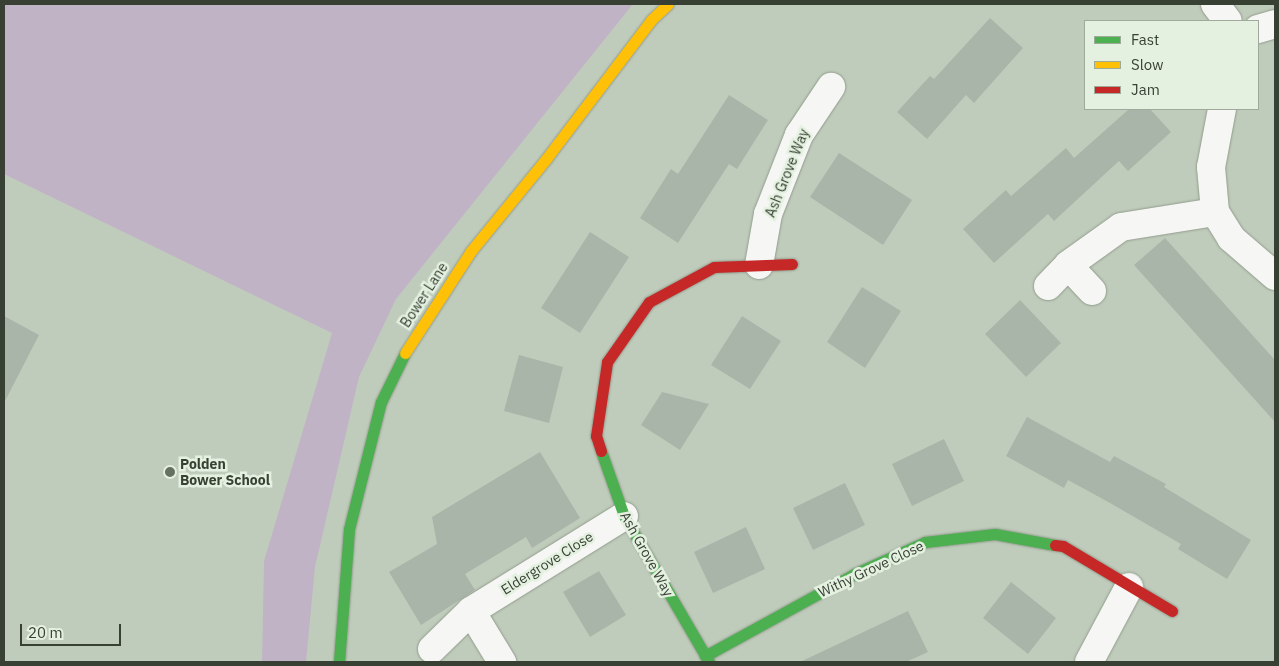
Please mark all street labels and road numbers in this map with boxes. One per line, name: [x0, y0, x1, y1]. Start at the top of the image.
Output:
street label: Ash Grove Way: [762, 126, 812, 220]
street label: Bower Lane: [397, 259, 451, 331]
street label: Ash Grove Way: [617, 509, 677, 599]
street label: Eldergrove Close: [498, 528, 596, 598]
street label: Withy Grove Close: [816, 537, 926, 601]

